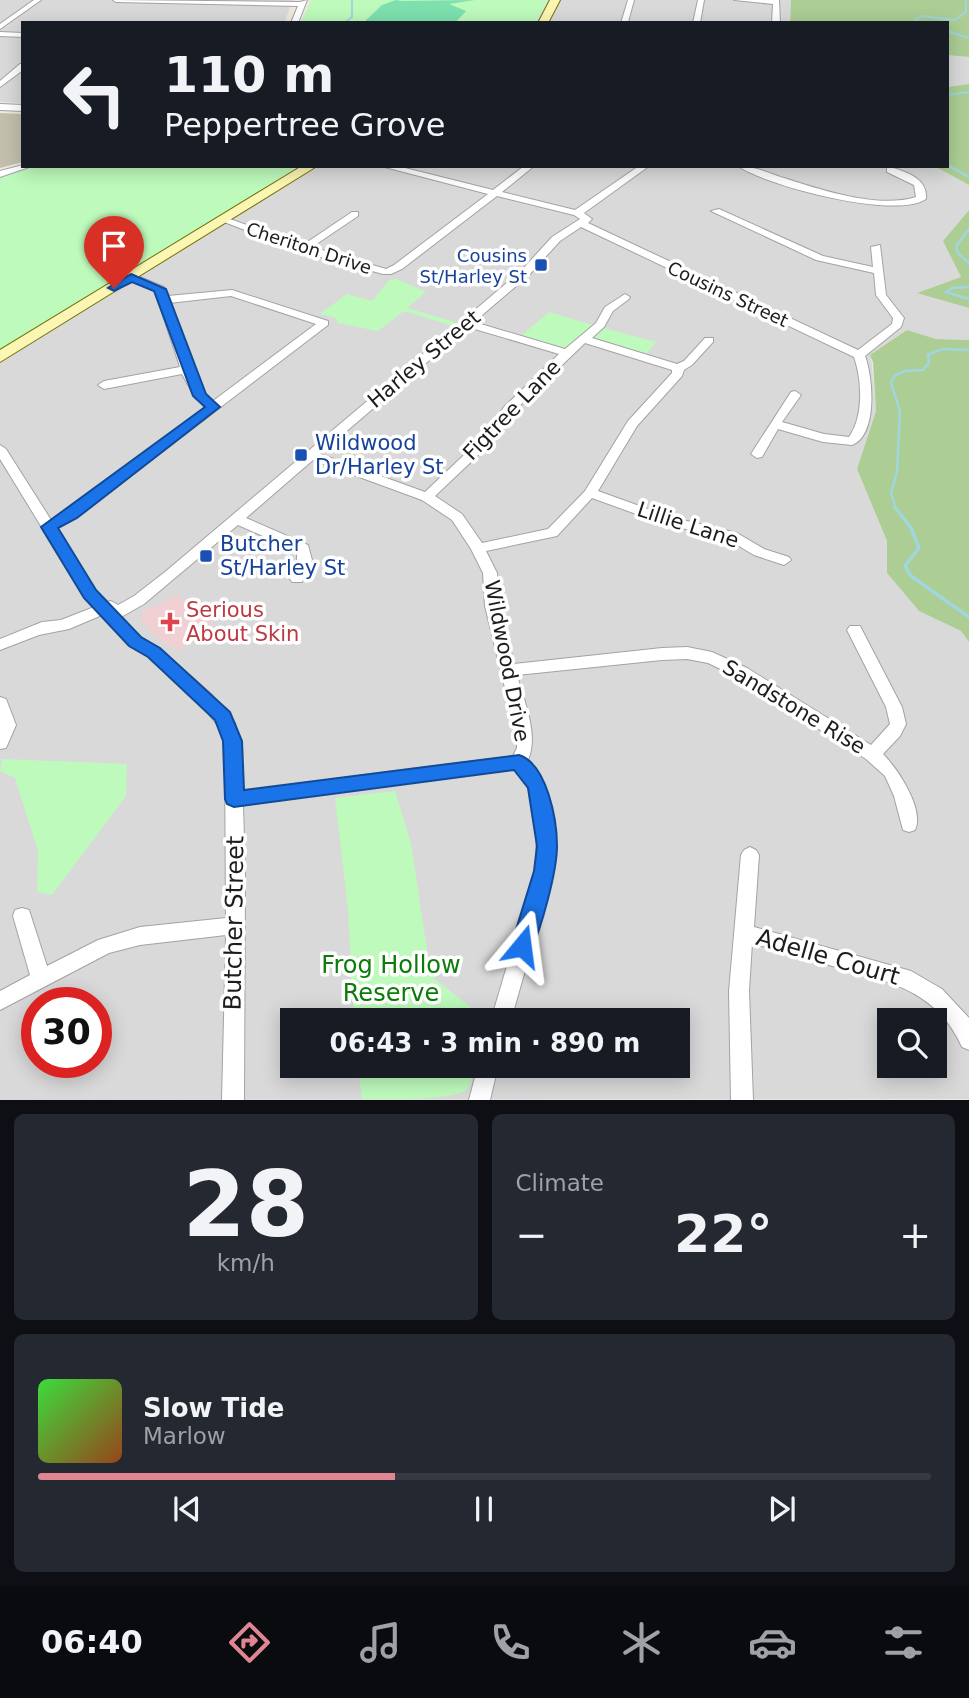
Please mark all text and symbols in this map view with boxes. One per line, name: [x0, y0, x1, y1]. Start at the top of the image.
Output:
text: 110 m: [164, 47, 334, 104]
icon: left: [49, 49, 140, 140]
text: Peppertree Grove: [164, 106, 445, 144]
pin: [84, 216, 144, 288]
street label: Cheriton Drive: [244, 218, 374, 278]
icon: arrive: [95, 227, 133, 265]
place label: Cousins St/Harley St: [420, 245, 527, 287]
marker: Cousins St/Harley St: [533, 257, 549, 273]
street label: Cousins Street: [664, 257, 792, 331]
street label: Harley Street: [363, 305, 485, 413]
street label: Figtree Lane: [458, 355, 566, 465]
place label: Wildwood Dr/Harley St: [315, 431, 444, 479]
marker: Wildwood Dr/Harley St: [293, 447, 309, 463]
street label: Lillie Lane: [634, 497, 742, 553]
place label: Butcher St/Harley St: [220, 532, 345, 580]
marker: Butcher St/Harley St: [198, 548, 214, 564]
street label: Wildwood Drive: [480, 578, 534, 744]
place label: Serious About Skin: [186, 598, 299, 646]
marker: Serious About Skin: [160, 612, 180, 632]
street label: Sandstone Rise: [718, 655, 870, 759]
street label: Butcher Street: [218, 835, 250, 1011]
position arrow: [485, 909, 559, 983]
street label: Adelle Court: [753, 923, 903, 991]
park label: Frog Hollow Reserve: [321, 951, 461, 1007]
speed limit sign: 30: [21, 987, 112, 1078]
map controls: [877, 1008, 947, 1078]
button: search: [877, 1008, 947, 1078]
text: 06:43 · 3 min · 890 m: [330, 1028, 640, 1058]
text: 28: [182, 1152, 309, 1257]
text: Climate: [516, 1170, 604, 1196]
text: 22°: [674, 1204, 772, 1264]
text: −: [516, 1213, 547, 1257]
text: +: [899, 1213, 931, 1257]
text: km/h: [217, 1250, 275, 1276]
text: Slow Tide: [143, 1393, 284, 1423]
text: Marlow: [143, 1423, 226, 1449]
icon: previous: [168, 1490, 206, 1528]
icon: pause: [465, 1490, 503, 1528]
icon: next: [763, 1490, 801, 1528]
icon: directions: [225, 1618, 274, 1667]
icon: music: [356, 1618, 405, 1667]
icon: phone: [486, 1618, 535, 1667]
icon: climate: [617, 1618, 666, 1667]
icon: car: [748, 1618, 797, 1667]
icon: filters: [879, 1618, 928, 1667]
text: 06:40: [41, 1623, 143, 1661]

